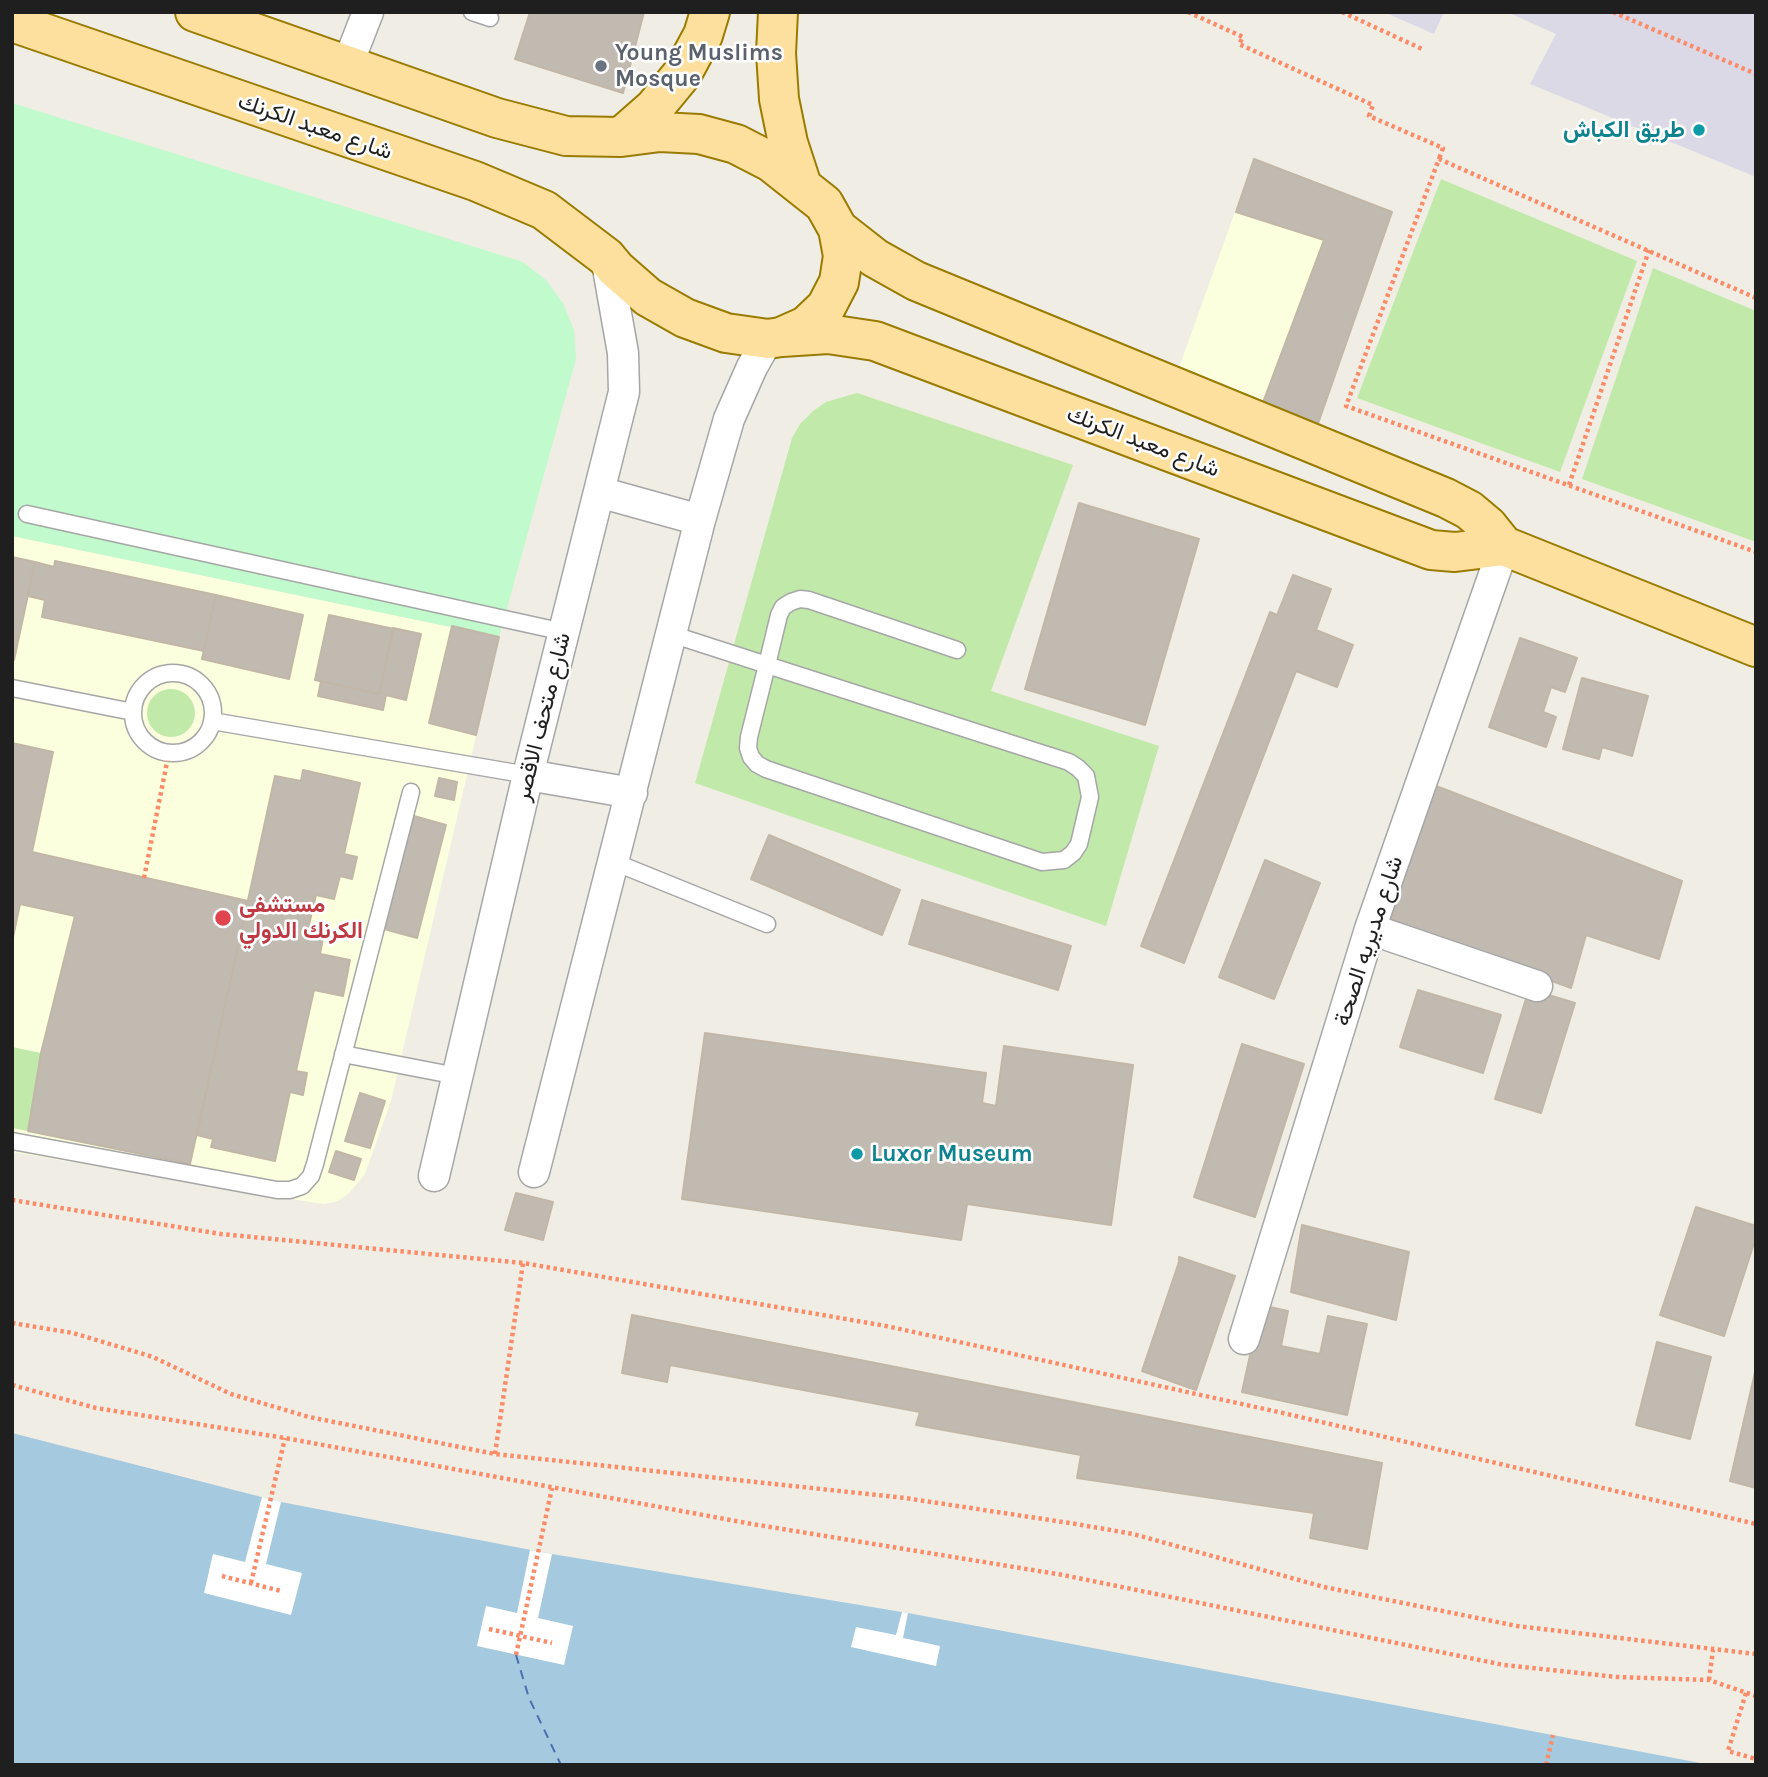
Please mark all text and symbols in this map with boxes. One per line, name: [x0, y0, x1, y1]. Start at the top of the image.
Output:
place label: Young Muslims Mosque: [615, 39, 783, 93]
marker: Young Muslims Mosque: [593, 58, 609, 74]
street label: شارع معبد الكرنك: [234, 88, 396, 166]
place label: طريق الكباش: [1563, 116, 1685, 144]
marker: طريق الكباش: [1691, 122, 1707, 138]
street label: شارع معبد الكرنك: [1063, 400, 1223, 484]
street label: شارع متحف الاقصر: [509, 630, 577, 804]
street label: شارع مديريه الصحة: [1329, 853, 1409, 1029]
place label: مستشفى الكرنك الدولي: [239, 891, 363, 945]
marker: مستشفى الكرنك الدولي: [213, 908, 233, 928]
place label: Luxor Museum: [871, 1140, 1032, 1168]
marker: Luxor Museum: [849, 1146, 865, 1162]

